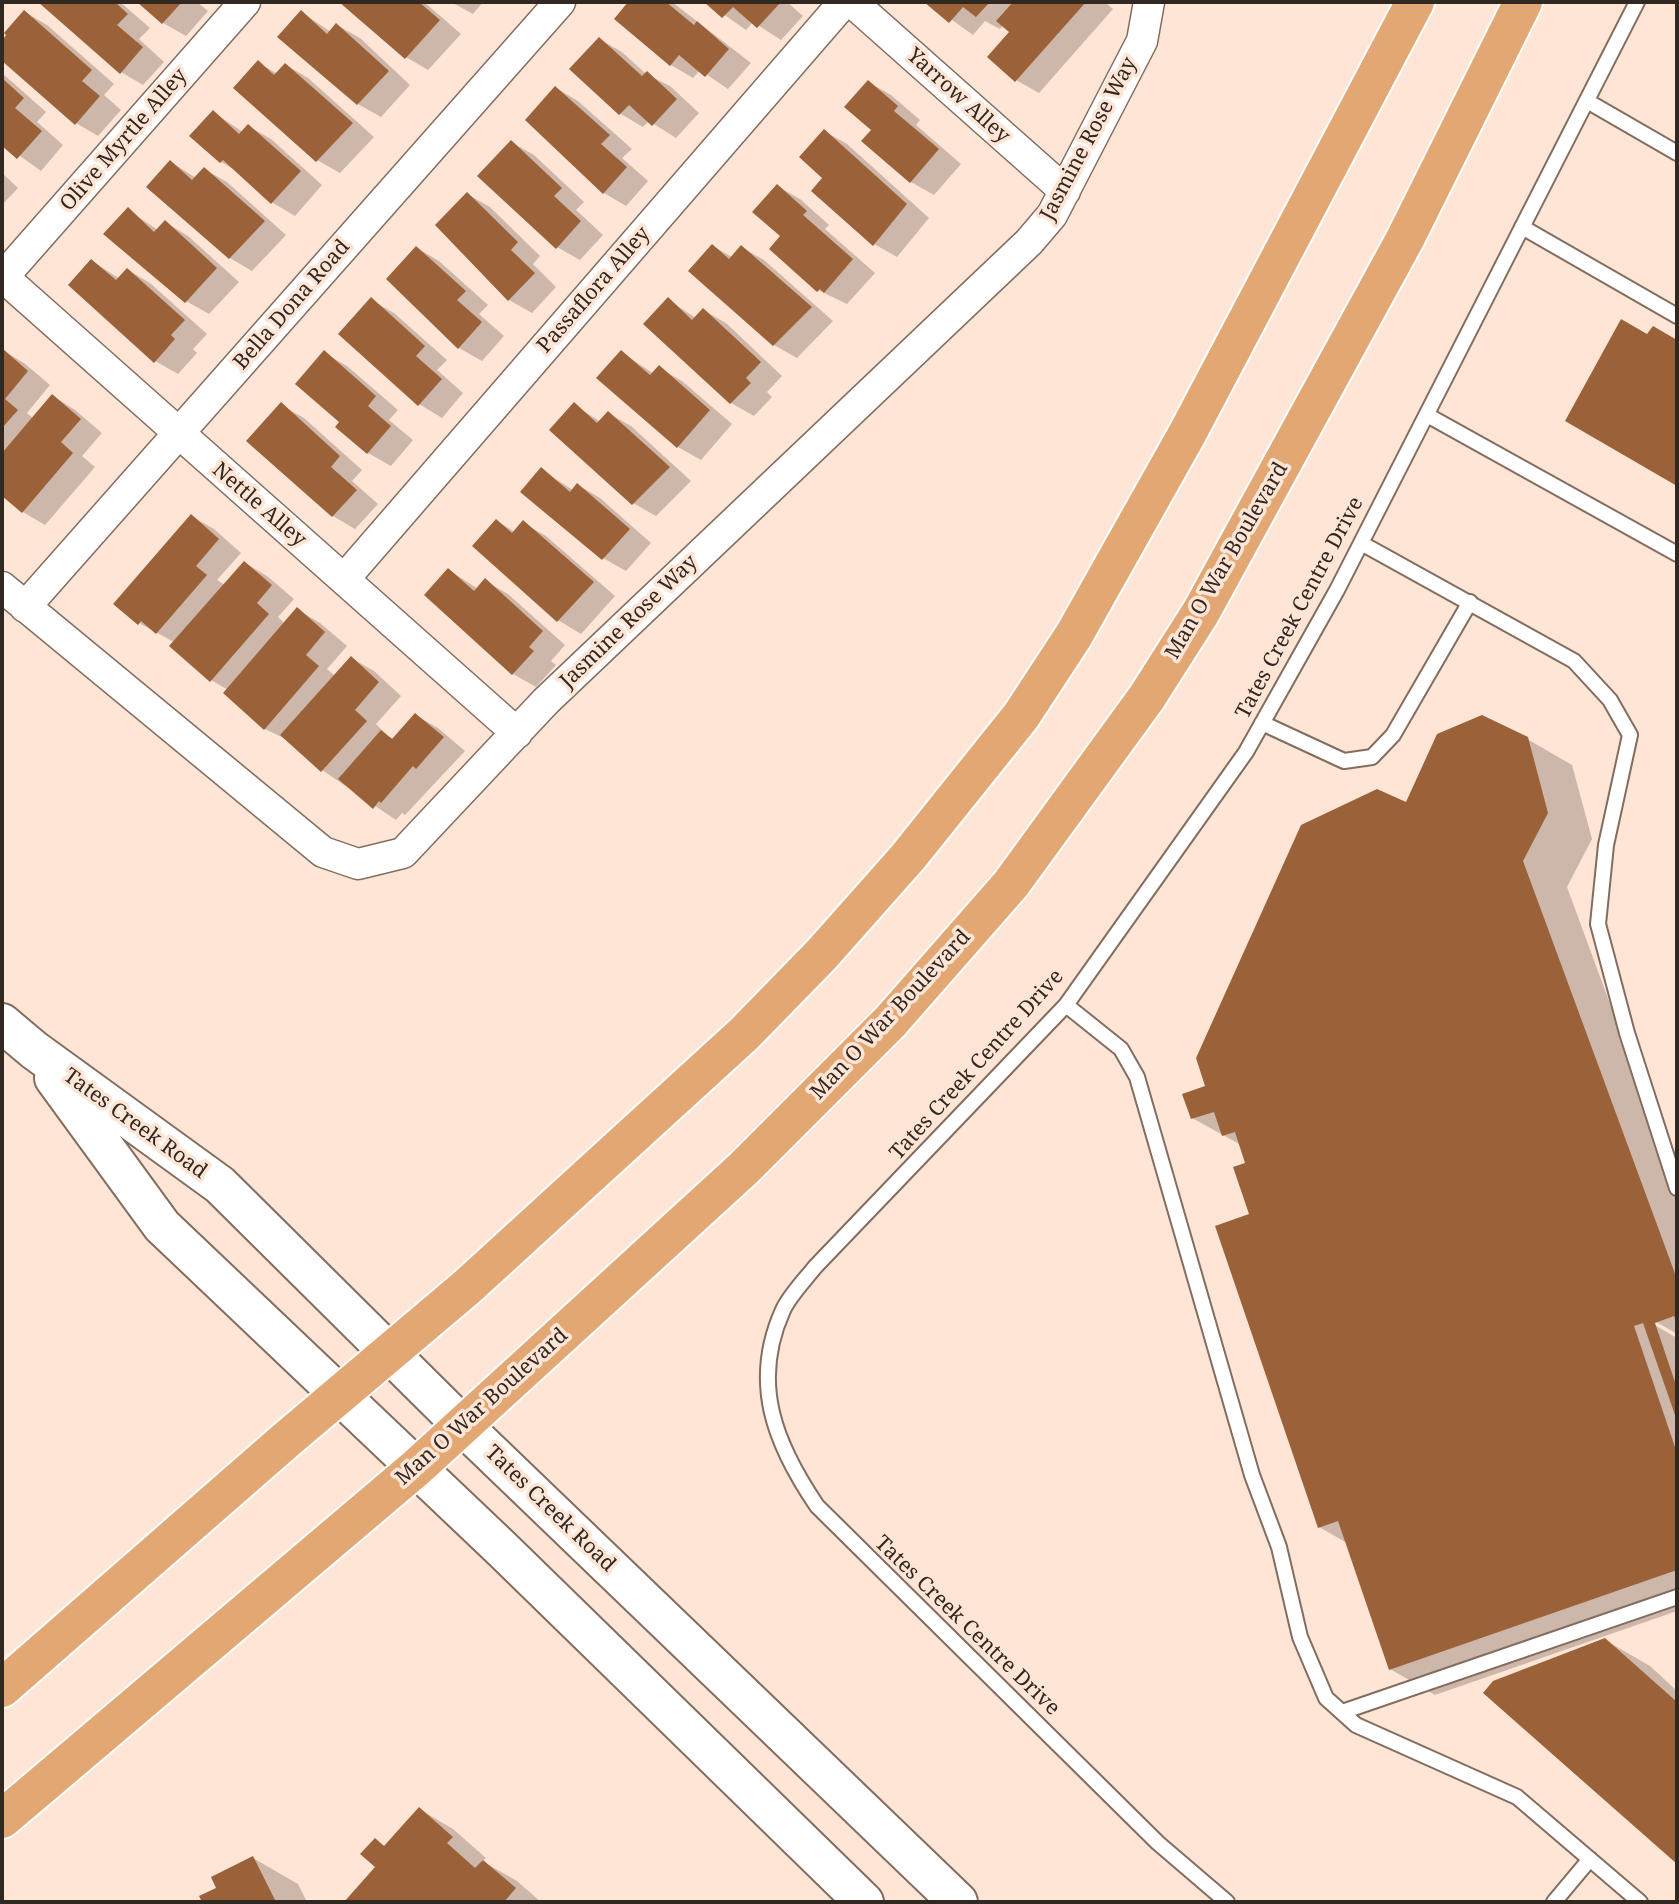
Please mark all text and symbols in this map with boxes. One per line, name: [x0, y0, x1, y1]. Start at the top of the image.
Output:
street label: Yarrow Alley: [901, 43, 1015, 149]
street label: Jasmine Rose Way: [1035, 53, 1143, 225]
street label: Olive Myrtle Alley: [55, 64, 193, 216]
street label: Passaflora Alley: [532, 222, 656, 358]
street label: Bella Dona Road: [229, 235, 355, 375]
street label: Nettle Alley: [207, 457, 311, 553]
street label: Man O War Boulevard: [1160, 458, 1294, 664]
street label: Tates Creek Centre Drive: [1231, 493, 1369, 723]
street label: Jasmine Rose Way: [555, 550, 703, 694]
street label: Man O War Boulevard: [806, 925, 976, 1105]
street label: Tates Creek Centre Drive: [885, 965, 1069, 1165]
street label: Tates Creek Road: [58, 1063, 212, 1185]
street label: Man O War Boulevard: [391, 1323, 573, 1491]
street label: Tates Creek Road: [480, 1440, 620, 1578]
street label: Tates Creek Centre Drive: [869, 1531, 1065, 1721]

